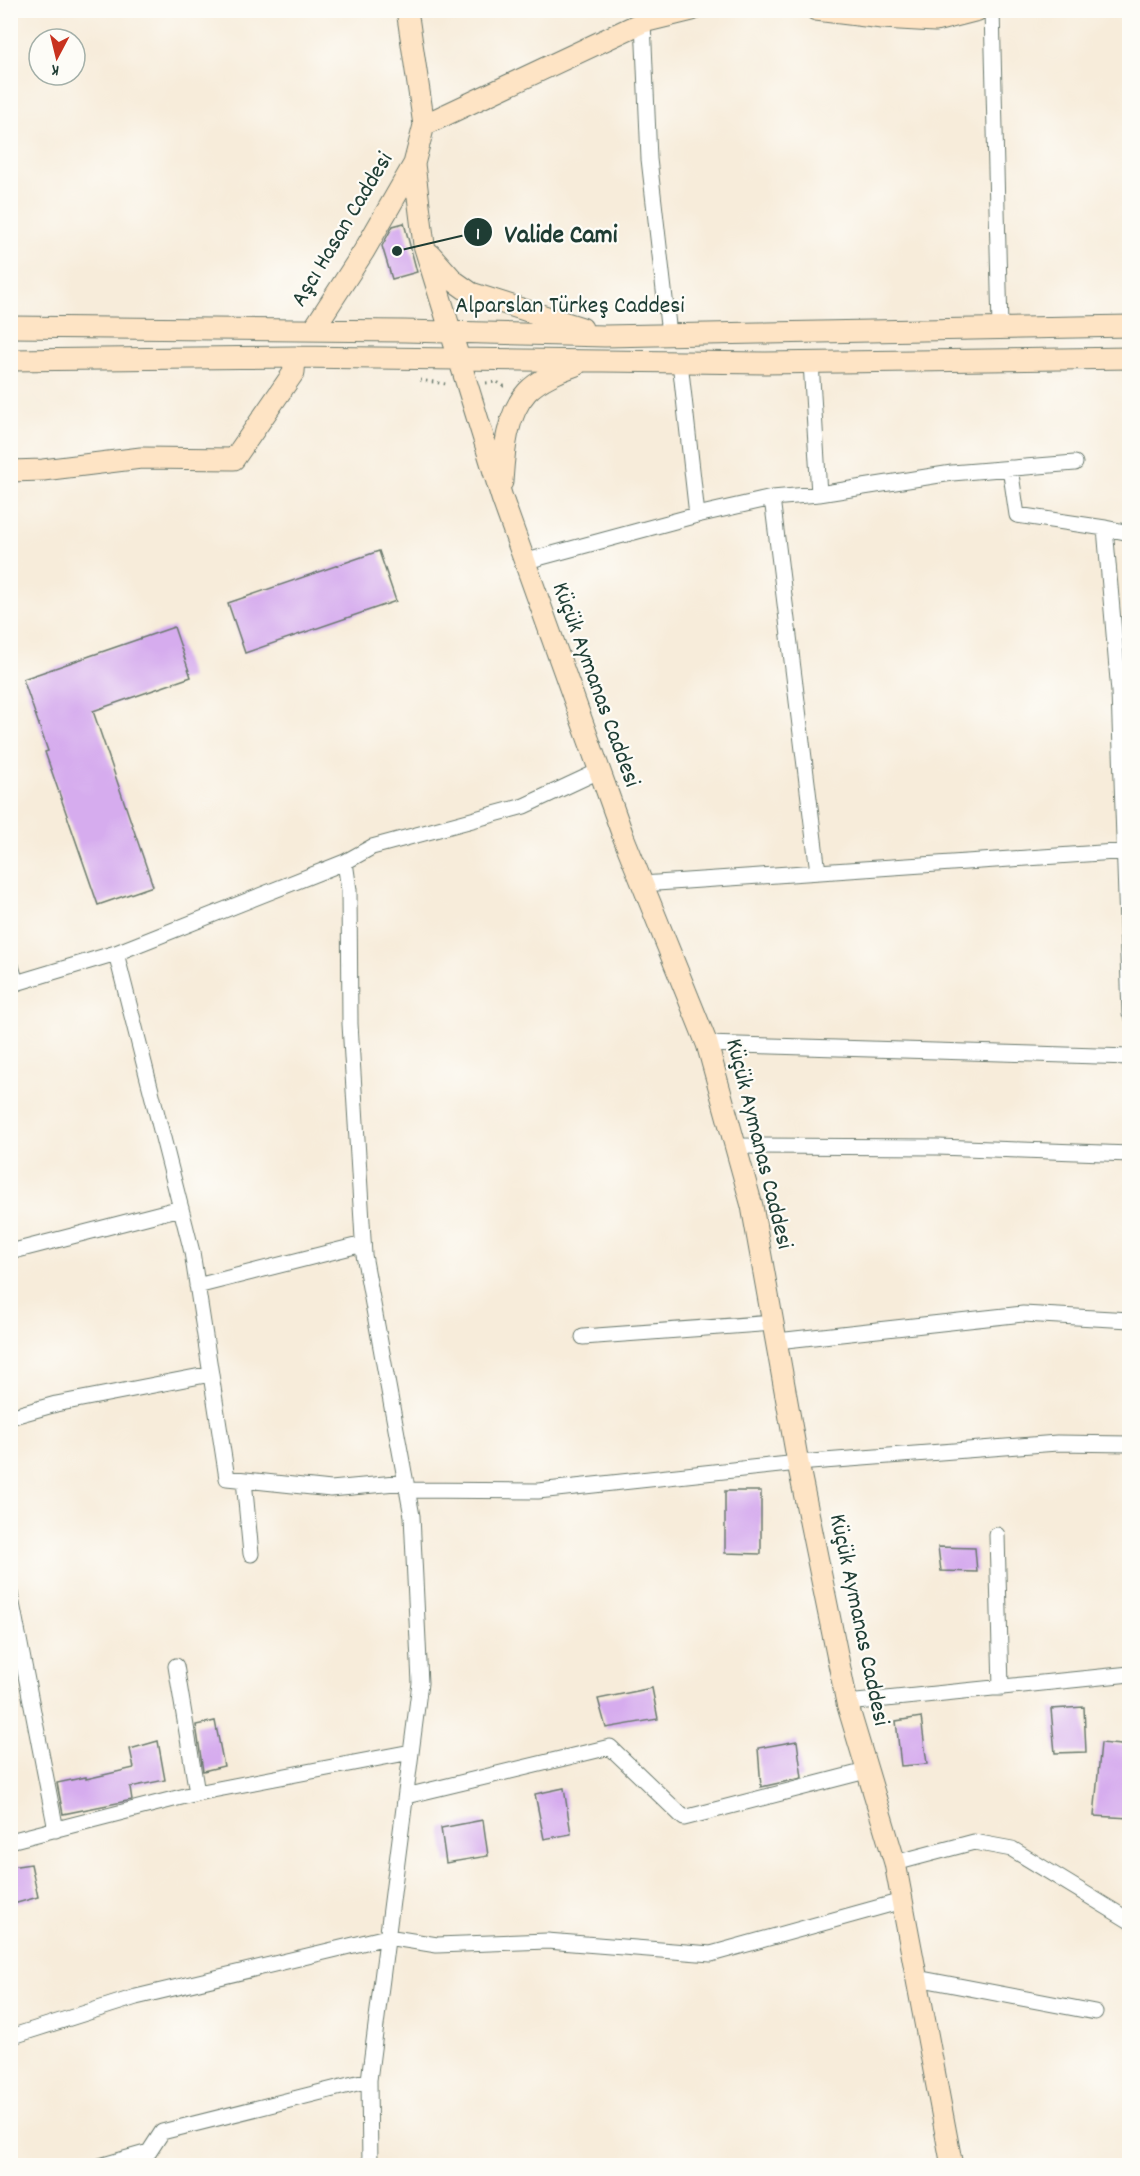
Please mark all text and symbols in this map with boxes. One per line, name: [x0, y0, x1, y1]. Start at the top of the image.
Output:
north arrow: [27, 27, 87, 87]
text: K: [50, 57, 61, 81]
street label: Aşcı Hasan Caddesi: [283, 146, 403, 314]
callout: Valide Cami: [463, 210, 630, 254]
text: Valide Cami: [505, 218, 618, 255]
text: 1: [476, 223, 480, 248]
street label: Alparslan Türkeş Caddesi: [455, 290, 685, 324]
street label: Küçük Aymanas Caddesi: [542, 578, 648, 792]
street label: Küçük Aymanas Caddesi: [715, 1035, 801, 1253]
street label: Küçük Aymanas Caddesi: [819, 1511, 897, 1729]

